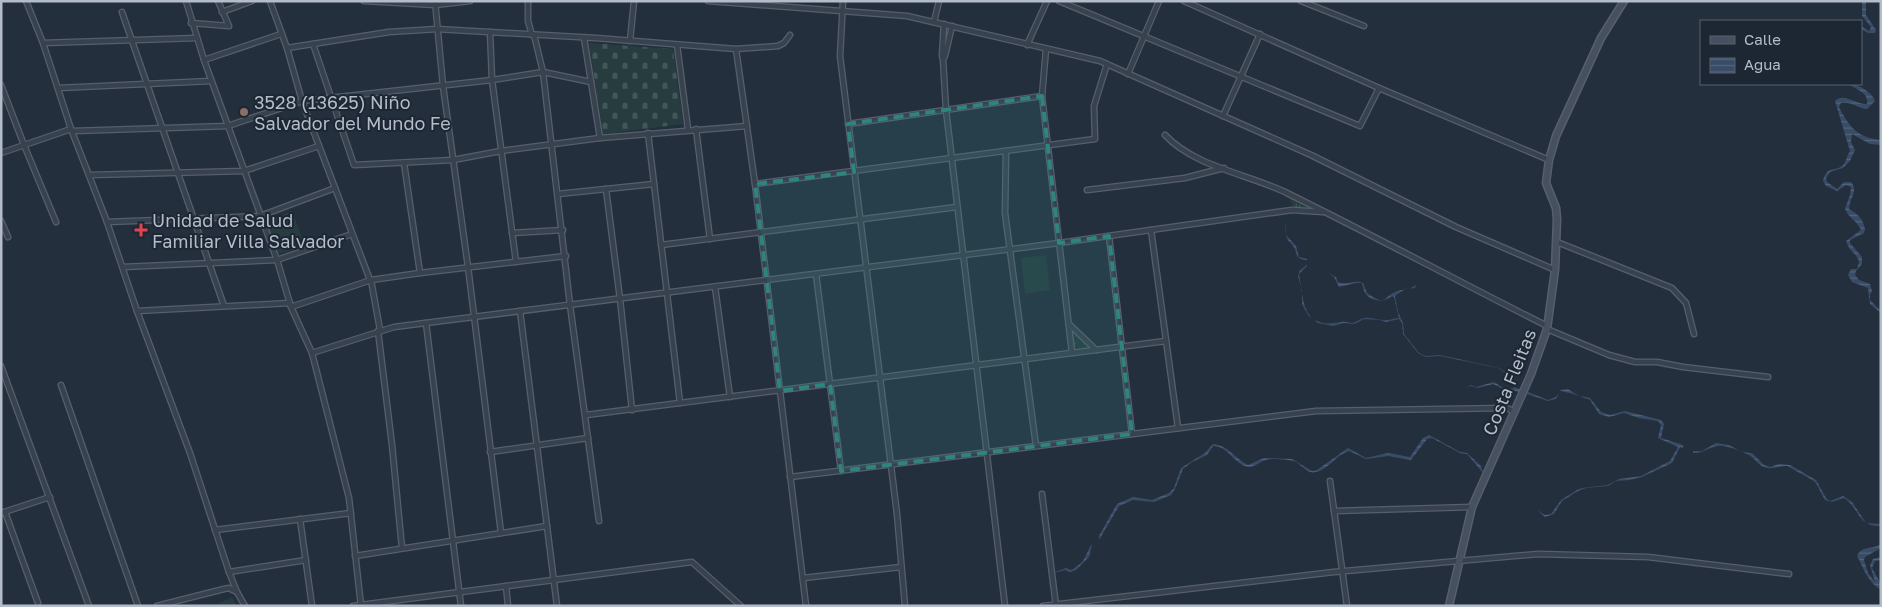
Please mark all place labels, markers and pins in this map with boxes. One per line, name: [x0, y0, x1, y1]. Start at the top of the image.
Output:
place label: 3528 (13625) Niño Salvador del Mundo Fe: [254, 91, 451, 134]
marker: 3528 (13625) Niño Salvador del Mundo Fe: [238, 106, 250, 118]
place label: Unidad de Salud Familiar Villa Salvador: [152, 209, 344, 252]
marker: Unidad de Salud Familiar Villa Salvador: [134, 223, 148, 237]

